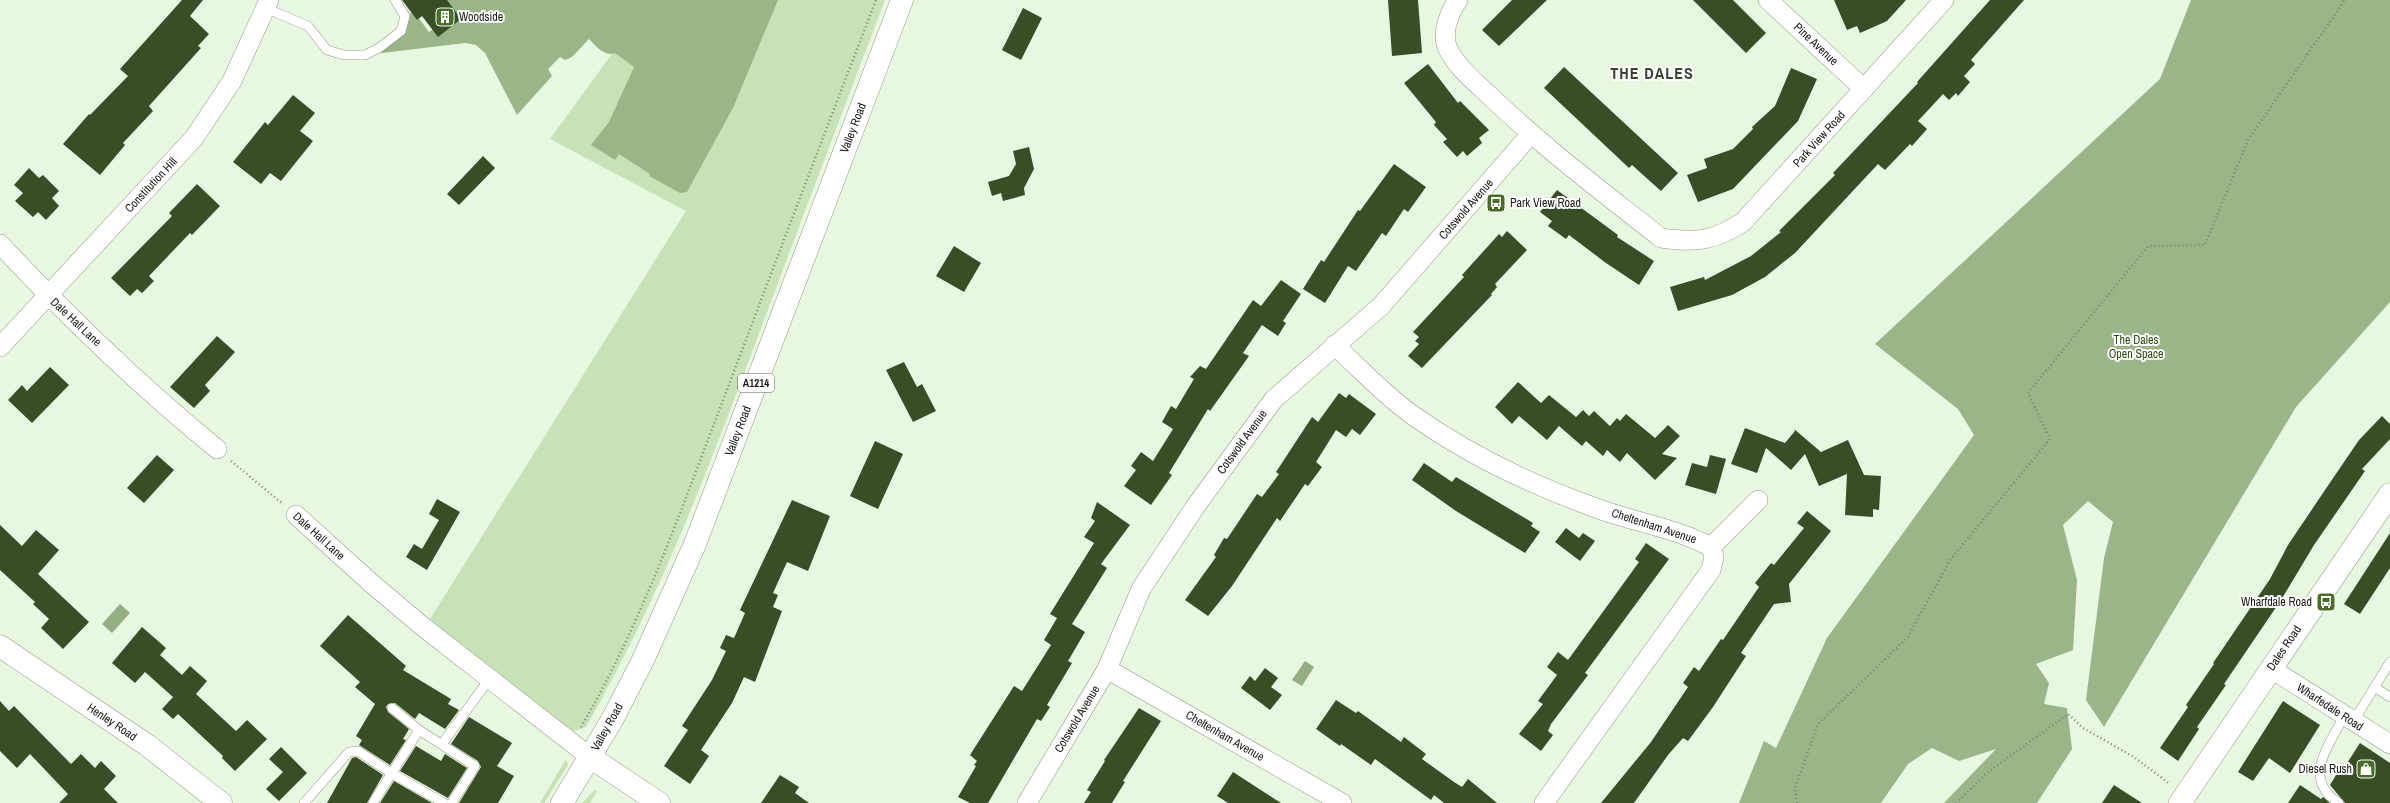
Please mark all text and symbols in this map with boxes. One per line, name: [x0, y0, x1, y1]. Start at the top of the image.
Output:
building icon: Woodside: [434, 6, 456, 28]
place label: Woodside: [459, 9, 503, 25]
street label: Pine Avenue: [1790, 19, 1842, 69]
district label: THE DALES: [1610, 62, 1694, 84]
street label: Valley Road: [836, 101, 870, 155]
street label: Park View Road: [1789, 107, 1849, 171]
street label: Constitution Hill: [121, 154, 181, 216]
street label: Cotswold Avenue: [1435, 175, 1497, 243]
bus stop icon: Park View Road: [1485, 192, 1507, 214]
place label: Park View Road: [1510, 195, 1581, 211]
street label: Dale Hall Lane: [47, 294, 105, 350]
park label: The Dales Open Space: [2109, 332, 2163, 362]
road number: A1214: [738, 374, 774, 392]
street label: Valley Road: [721, 404, 755, 458]
street label: Cotswold Avenue: [1213, 407, 1271, 477]
street label: Cheltenham Avenue: [1609, 505, 1699, 547]
street label: Dale Hall Lane: [290, 508, 348, 564]
bus stop icon: Wharfdale Road: [2315, 591, 2337, 613]
place label: Wharfdale Road: [2241, 594, 2312, 610]
street label: Dales Road: [2263, 622, 2305, 674]
street label: Wharfedale Road: [2294, 679, 2366, 735]
street label: Cotswold Avenue: [1051, 682, 1103, 756]
street label: Henley Road: [84, 699, 140, 745]
street label: Valley Road: [587, 700, 627, 754]
street label: Cheltenham Avenue: [1183, 707, 1267, 765]
shop icon: Diesel Rush: [2355, 758, 2377, 780]
place label: Diesel Rush: [2298, 761, 2352, 777]

